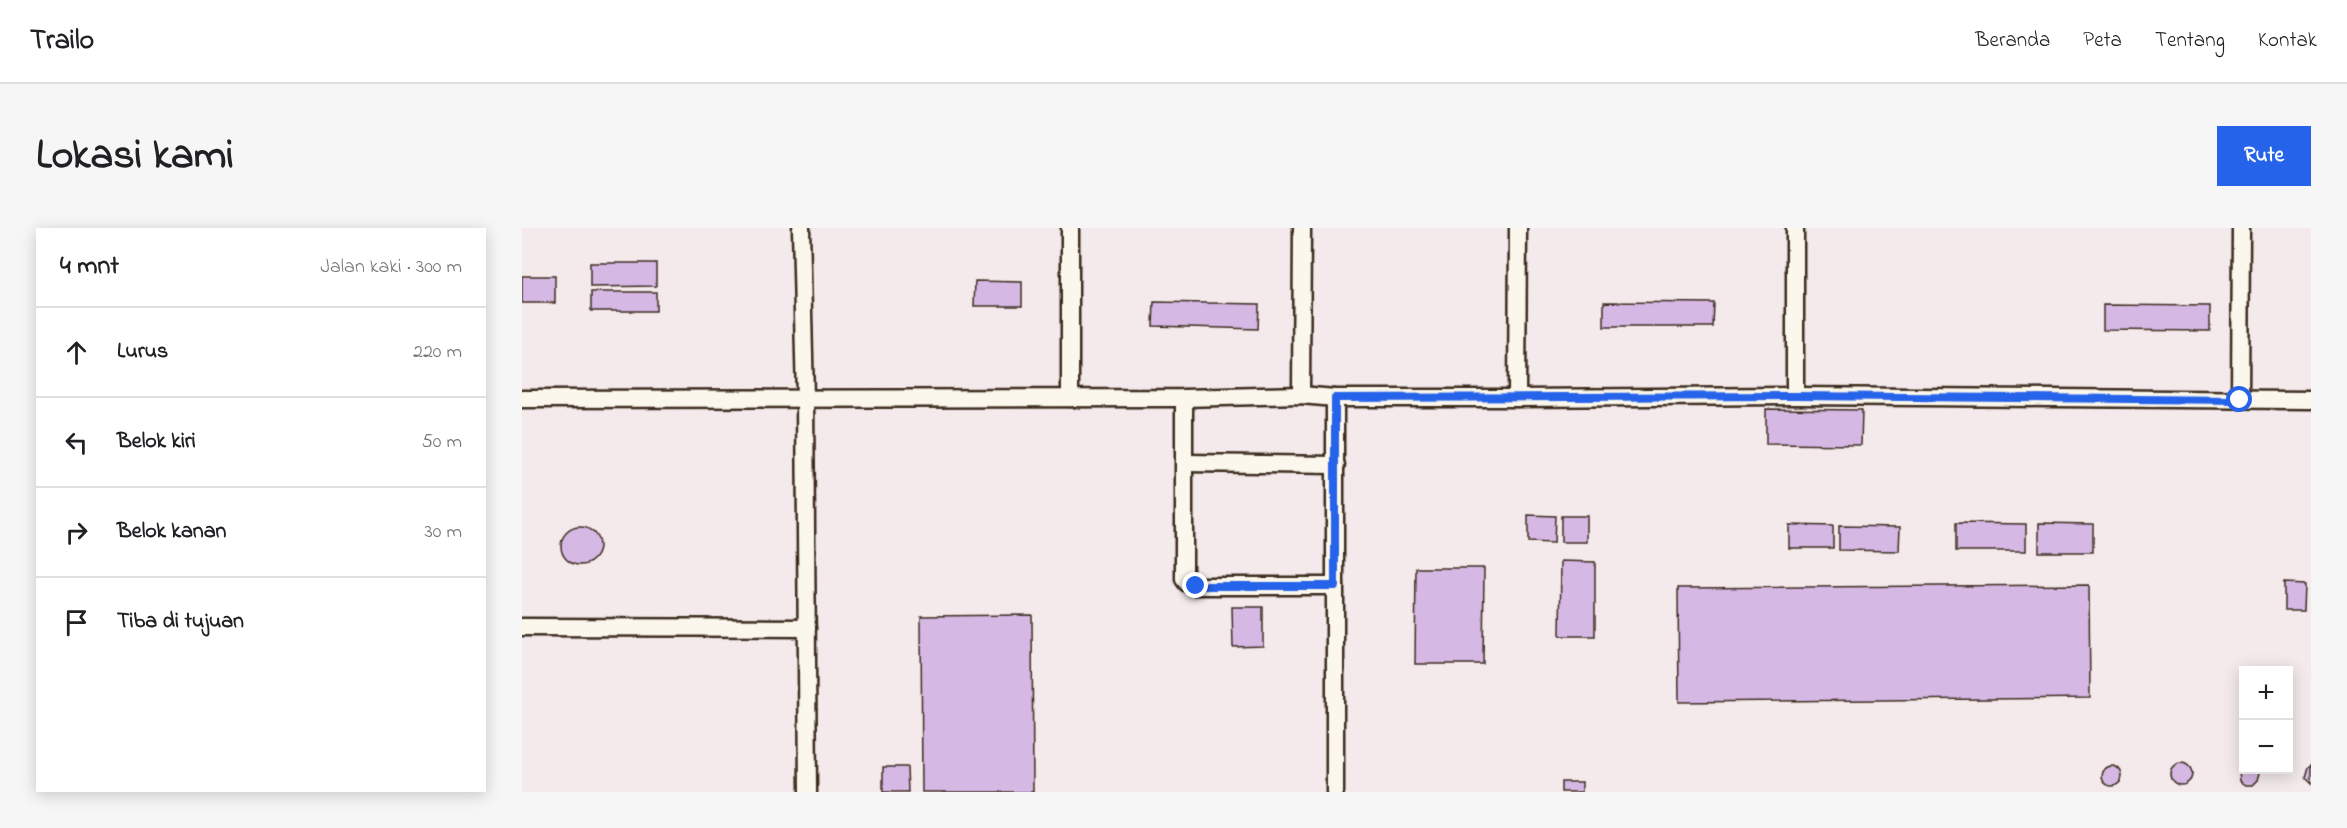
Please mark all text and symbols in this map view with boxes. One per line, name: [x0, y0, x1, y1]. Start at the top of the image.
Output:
text: Trailo: [30, 21, 94, 62]
text: Beranda: [1975, 26, 2050, 56]
text: Peta: [2083, 26, 2122, 56]
text: Tentang: [2155, 26, 2225, 56]
text: Kontak: [2258, 26, 2317, 56]
text: Lokasi kami: [36, 126, 234, 187]
button: Rute: [2217, 126, 2311, 186]
text: 4 mnt: [60, 248, 119, 286]
text: Jalan kaki · 300 m: [320, 253, 462, 282]
icon: ahead: [60, 336, 93, 369]
text: Lurus: [117, 336, 168, 368]
text: 220 m: [413, 338, 462, 367]
route start: [2226, 386, 2252, 412]
icon: left: [60, 426, 93, 459]
text: Belok kiri: [117, 426, 196, 458]
text: 50 m: [421, 428, 462, 457]
icon: right: [60, 516, 93, 549]
text: Belok kanan: [117, 516, 226, 548]
text: 30 m: [425, 518, 462, 547]
route end: [1182, 572, 1208, 598]
icon: arrive: [60, 606, 93, 639]
text: Tiba di tujuan: [117, 606, 244, 638]
map controls: [2239, 666, 2293, 774]
button: +: [2239, 666, 2293, 720]
button: −: [2239, 720, 2293, 774]

